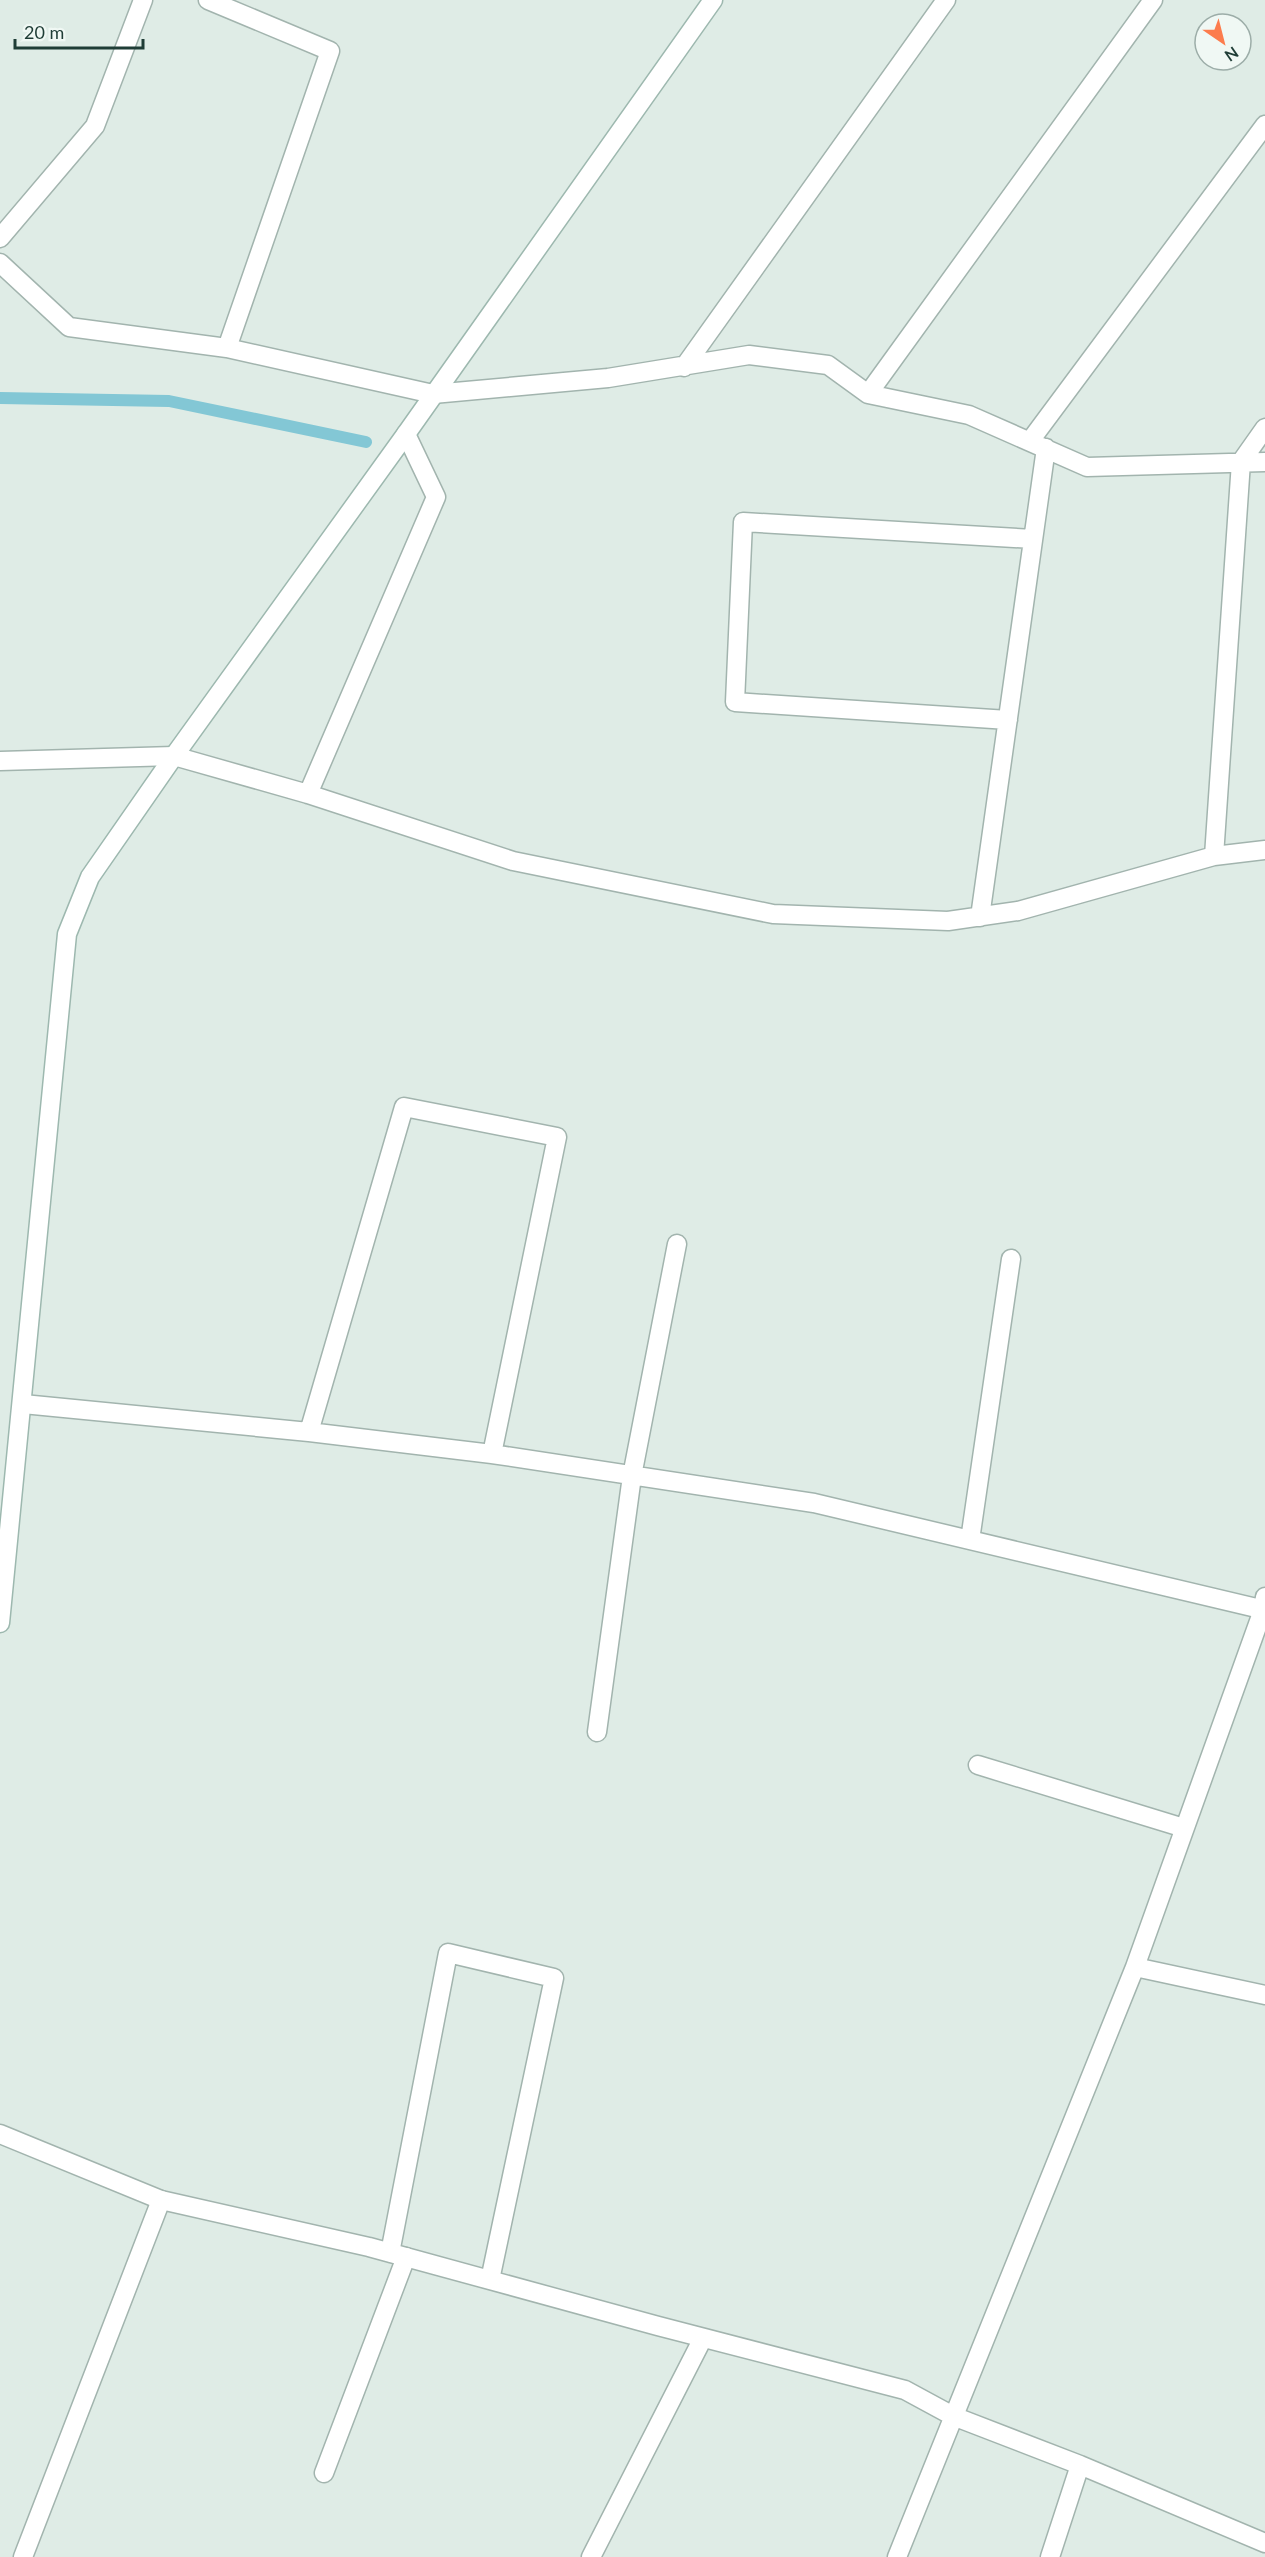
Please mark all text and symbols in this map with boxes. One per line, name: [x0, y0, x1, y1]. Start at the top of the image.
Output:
scale bar: [15, 12, 142, 50]
north arrow: [1193, 12, 1253, 72]
text: 20 m: [24, 21, 64, 43]
text: N: [1221, 43, 1242, 66]

